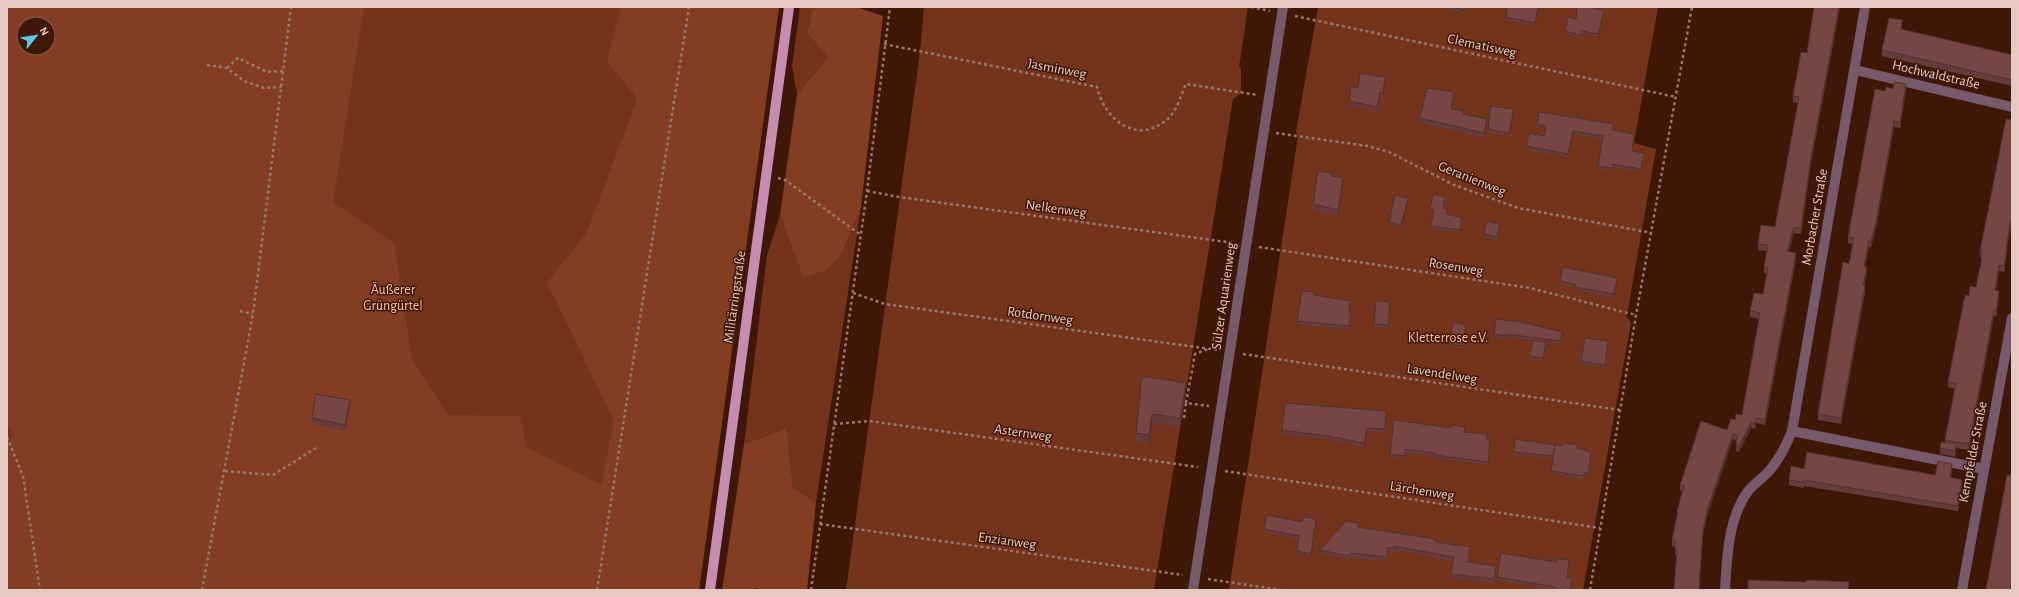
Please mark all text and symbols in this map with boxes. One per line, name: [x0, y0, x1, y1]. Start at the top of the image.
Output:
north arrow: [16, 16, 56, 56]
text: N: [38, 25, 51, 37]
street label: Clematisweg: [1446, 32, 1518, 60]
street label: Jasminweg: [1026, 56, 1088, 82]
street label: Hochwaldstraße: [1891, 58, 1981, 92]
street label: Geranienweg: [1436, 159, 1508, 199]
street label: Morbacher Straße: [1800, 168, 1830, 266]
street label: Nelkenweg: [1025, 198, 1087, 220]
street label: Sülzer Aquarienweg: [1210, 241, 1238, 351]
street label: Militärringstraße: [722, 250, 748, 344]
street label: Rosenweg: [1428, 256, 1484, 278]
park label: Äußerer Grüngürtel: [363, 281, 423, 313]
street label: Rotdornweg: [1006, 304, 1074, 328]
park label: Kletterrose e.V.: [1408, 331, 1488, 345]
street label: Lavendelweg: [1406, 362, 1478, 386]
street label: Kempfelder Straße: [1956, 400, 1990, 504]
street label: Asternweg: [993, 422, 1053, 444]
street label: Lärchenweg: [1389, 479, 1455, 503]
street label: Enzianweg: [977, 530, 1037, 552]

